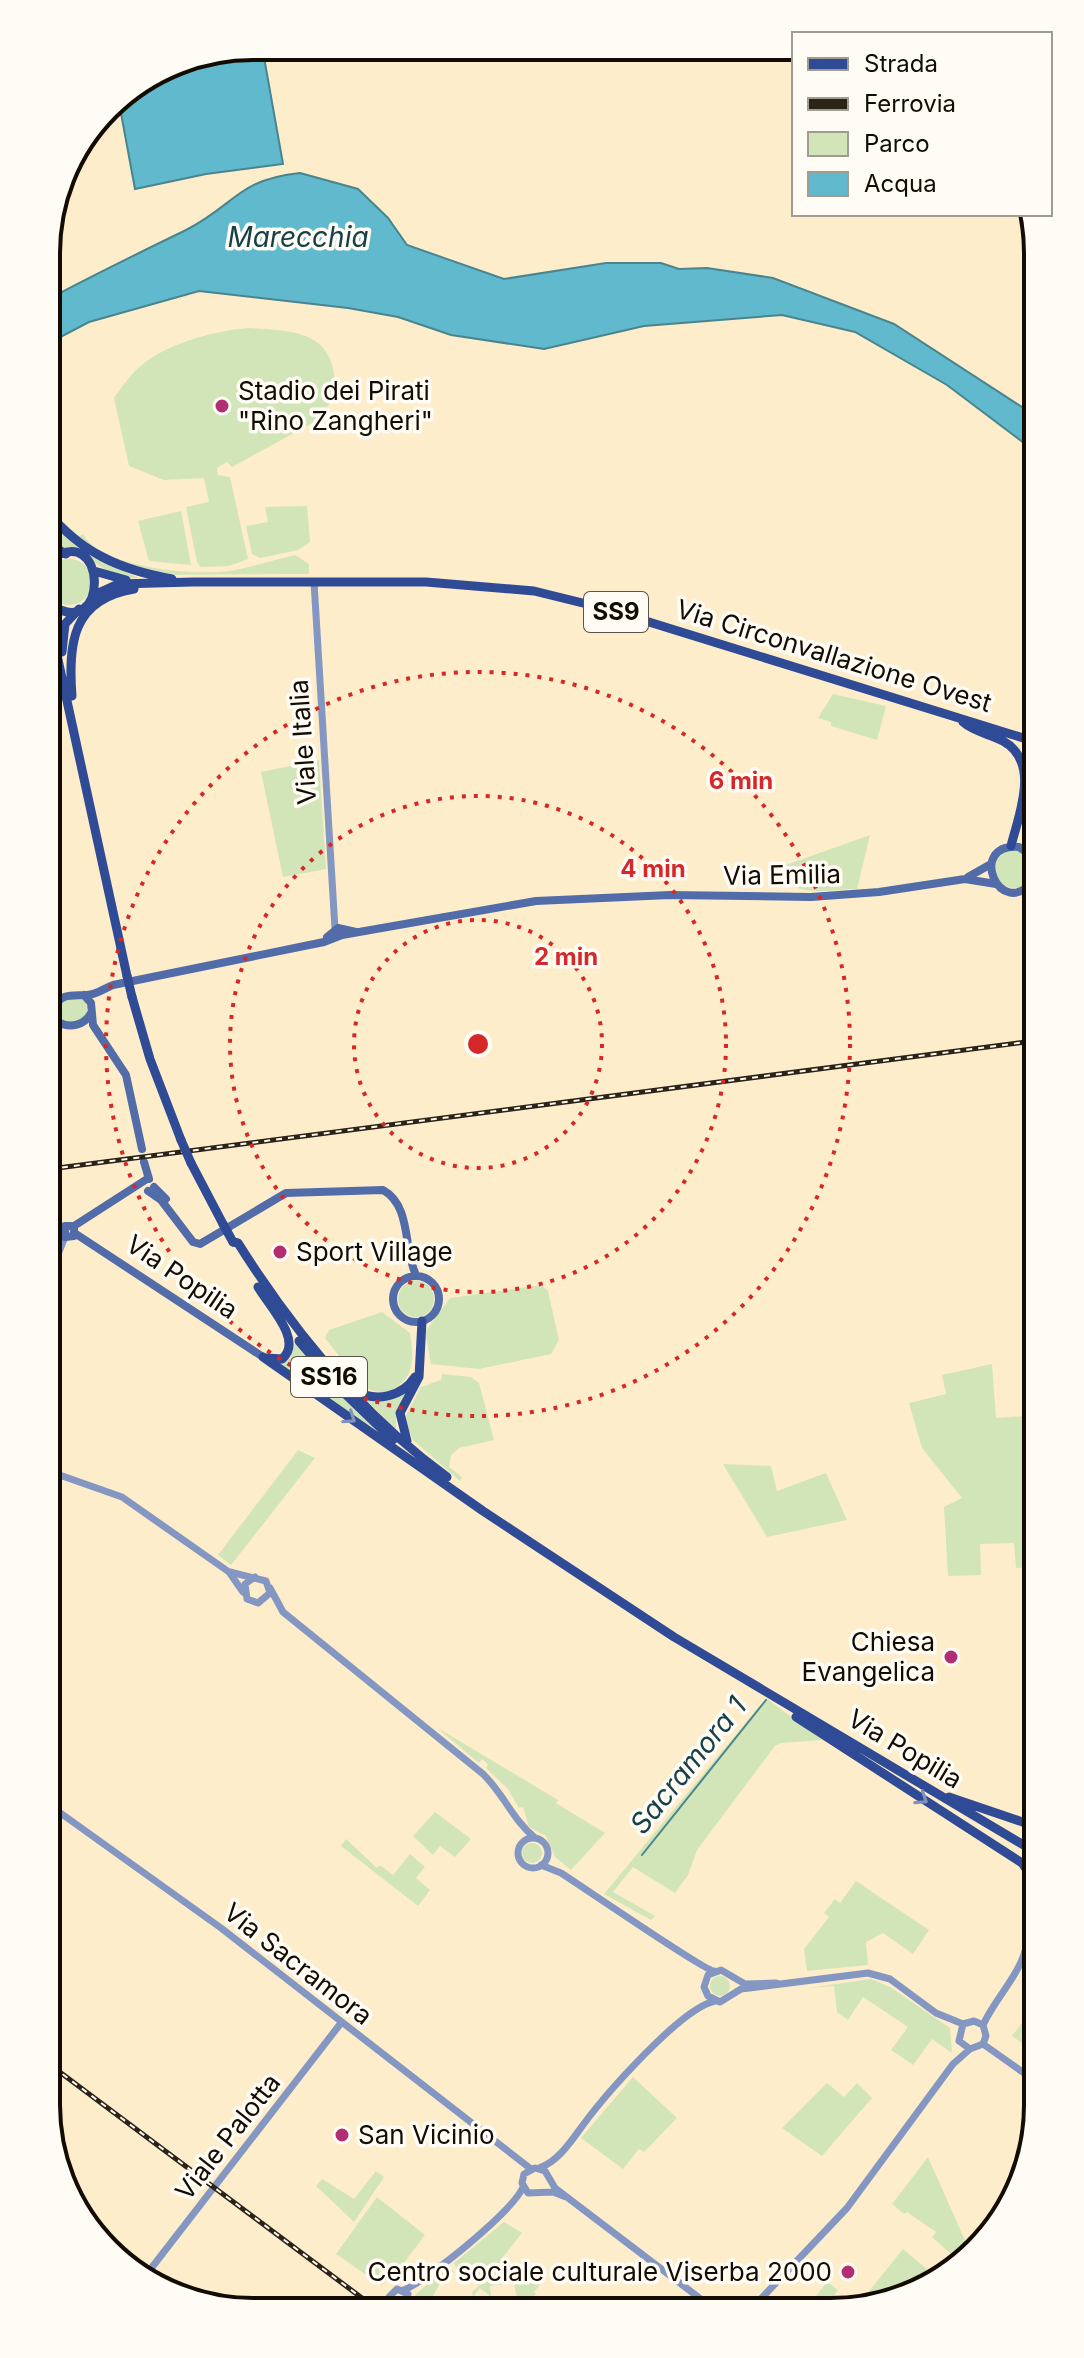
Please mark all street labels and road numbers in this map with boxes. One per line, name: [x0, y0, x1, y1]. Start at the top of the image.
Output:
road number: SS9: [584, 592, 648, 632]
street label: Via Circonvallazione Ovest: [673, 593, 995, 718]
street label: Viale Italia: [283, 678, 322, 806]
street label: Via Emilia: [723, 858, 841, 891]
street label: Via Popilia: [121, 1228, 244, 1325]
road number: SS16: [291, 1357, 367, 1397]
street label: Via Popilia: [843, 1702, 968, 1795]
street label: Via Sacramora: [218, 1896, 379, 2031]
street label: Viale Palotta: [169, 2067, 287, 2206]

